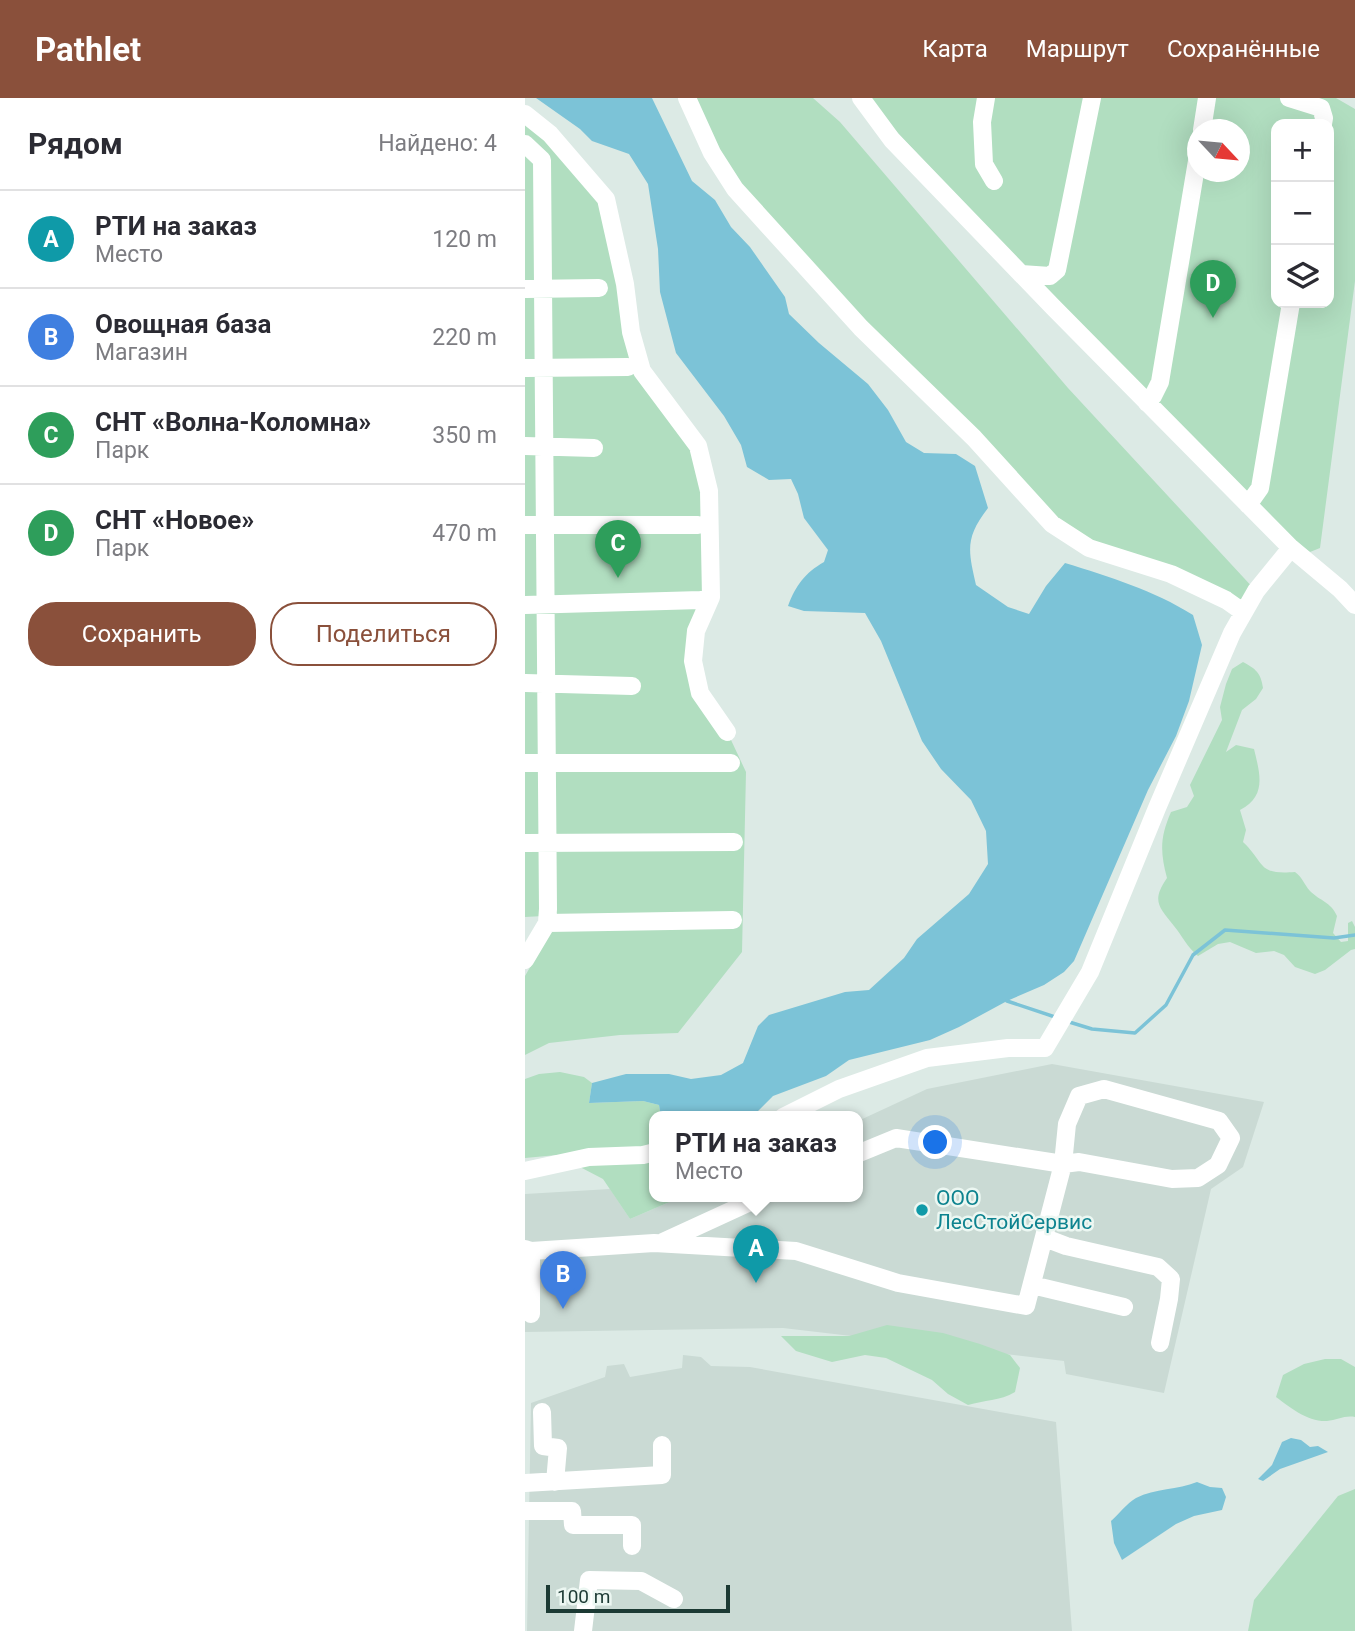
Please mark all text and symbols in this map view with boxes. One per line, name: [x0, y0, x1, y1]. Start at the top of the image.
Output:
text: Pathlet: [35, 30, 141, 69]
text: Карта: [922, 35, 988, 63]
text: Маршрут: [1026, 35, 1129, 63]
text: Сохранённые: [1167, 35, 1320, 63]
north arrow: [1187, 119, 1250, 182]
map controls: [1271, 119, 1334, 308]
button: +: [1271, 119, 1334, 182]
text: Рядом: [28, 126, 123, 161]
text: Найдено: 4: [378, 130, 497, 157]
button: −: [1271, 182, 1334, 245]
text: РТИ на заказ: [95, 211, 257, 241]
text: A: [43, 226, 59, 253]
text: 120 m: [432, 226, 497, 253]
text: Место: [95, 241, 163, 268]
button: layers: [1271, 245, 1334, 308]
pin: D: [1190, 260, 1236, 318]
text: Овощная база: [95, 309, 271, 339]
text: B: [44, 324, 58, 351]
text: 220 m: [432, 324, 497, 351]
text: Магазин: [95, 339, 188, 366]
text: СНТ «Волна-Коломна»: [95, 407, 371, 437]
text: C: [43, 422, 59, 449]
text: 350 m: [432, 422, 497, 449]
text: Парк: [95, 437, 149, 464]
text: СНТ «Новое»: [95, 505, 254, 535]
text: D: [44, 520, 58, 547]
text: 470 m: [432, 520, 497, 547]
pin: C: [595, 520, 641, 578]
text: Парк: [95, 535, 149, 562]
button: Сохранить: [28, 602, 256, 666]
button: Поделиться: [270, 602, 497, 666]
popup: [649, 1111, 863, 1202]
your location: [918, 1125, 952, 1159]
text: РТИ на заказ: [675, 1128, 837, 1158]
text: Место: [675, 1158, 743, 1185]
place label: ООО ЛесСтойСервис: [936, 1186, 1092, 1234]
marker: ООО ЛесСтойСервис: [914, 1202, 930, 1218]
pin: A: [733, 1225, 779, 1283]
pin: B: [540, 1251, 586, 1309]
scale bar: [546, 1582, 730, 1614]
text: 100 m: [557, 1585, 610, 1608]

